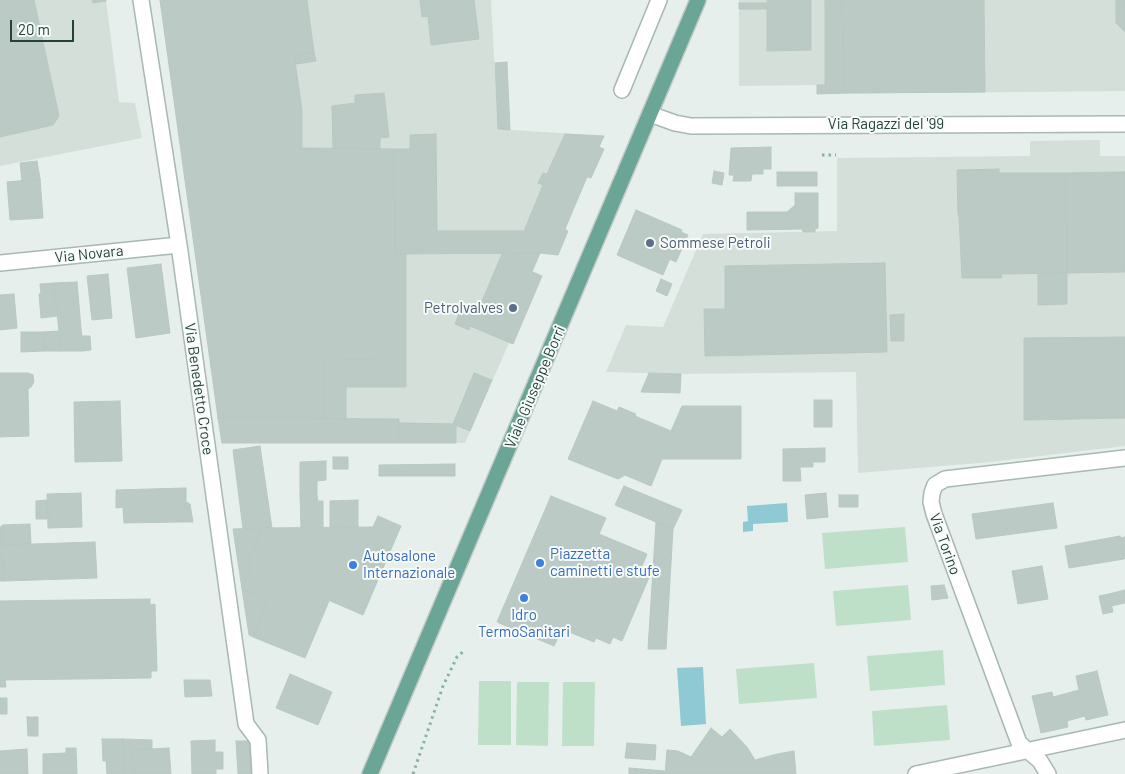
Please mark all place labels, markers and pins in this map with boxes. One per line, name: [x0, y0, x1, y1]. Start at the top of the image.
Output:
place label: Sommese Petroli: [660, 234, 771, 252]
marker: Sommese Petroli: [644, 237, 656, 249]
place label: Petrolvalves: [424, 299, 503, 317]
marker: Petrolvalves: [507, 302, 519, 314]
place label: Piazzetta caminetti e stufe: [550, 545, 660, 580]
place label: Autosalone Internazionale: [363, 547, 455, 582]
marker: Piazzetta caminetti e stufe: [534, 557, 546, 569]
marker: Autosalone Internazionale: [347, 559, 359, 571]
marker: Idro TermoSanitari: [518, 592, 530, 604]
place label: Idro TermoSanitari: [478, 606, 570, 641]

